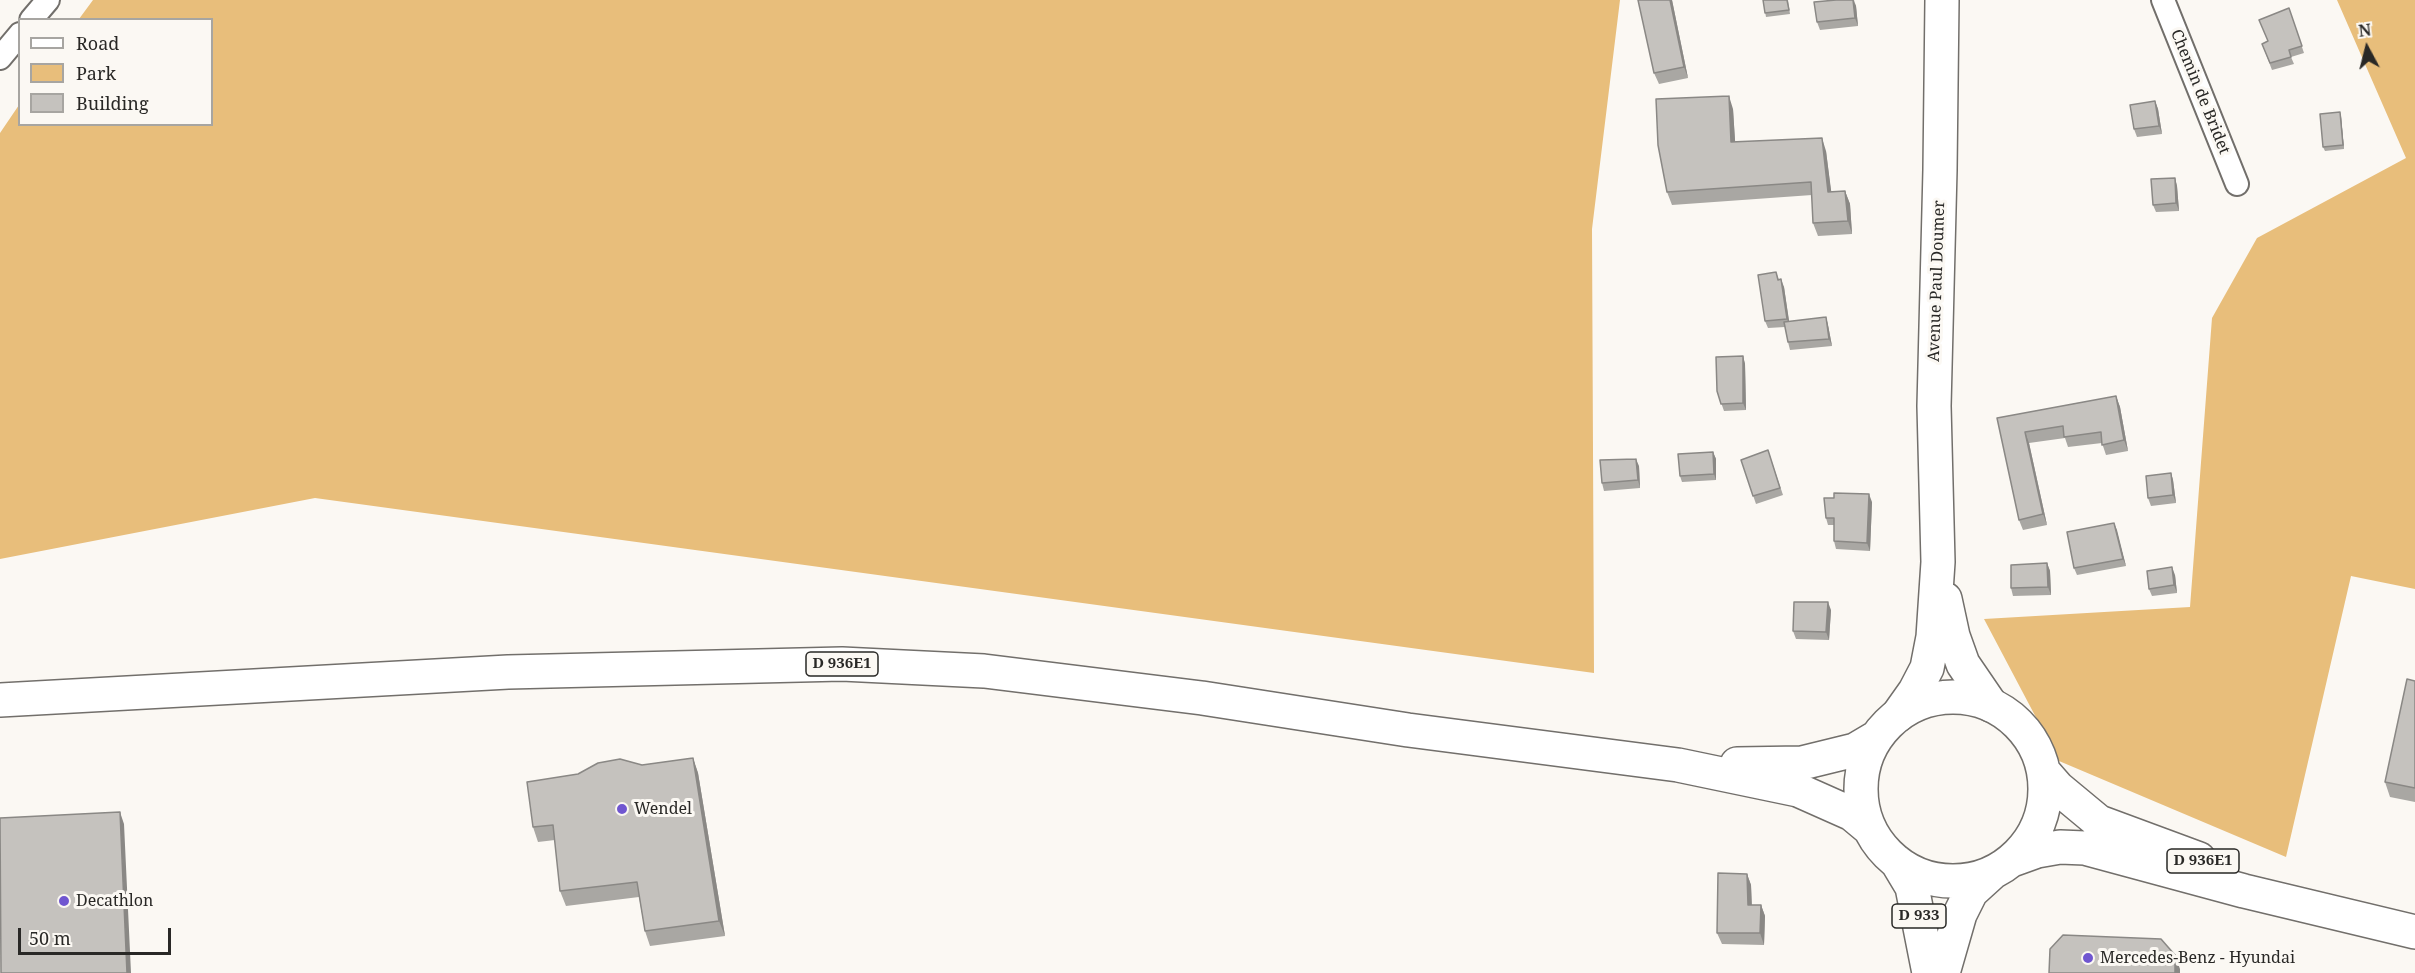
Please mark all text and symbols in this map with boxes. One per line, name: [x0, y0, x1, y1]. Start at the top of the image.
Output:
legend: [18, 18, 213, 126]
north arrow: [2337, 18, 2397, 78]
text: N: [2357, 18, 2372, 42]
street label: Chemin de Bridet: [2166, 27, 2234, 157]
text: Road: [76, 31, 119, 55]
text: Park: [76, 61, 116, 85]
text: Building: [76, 91, 149, 115]
street label: Avenue Paul Doumer: [1925, 200, 1949, 362]
road number: D 936E1: [806, 652, 878, 676]
place label: Wendel: [634, 799, 692, 819]
marker: Wendel: [615, 802, 629, 816]
road number: D 936E1: [2167, 849, 2239, 873]
place label: Decathlon: [76, 891, 153, 911]
marker: Decathlon: [57, 894, 71, 908]
road number: D 933: [1892, 904, 1946, 928]
scale bar: [21, 916, 174, 954]
text: 50 m: [29, 926, 71, 950]
place label: Mercedes-Benz - Hyundai: [2100, 948, 2295, 968]
marker: Mercedes-Benz - Hyundai: [2081, 951, 2095, 965]

